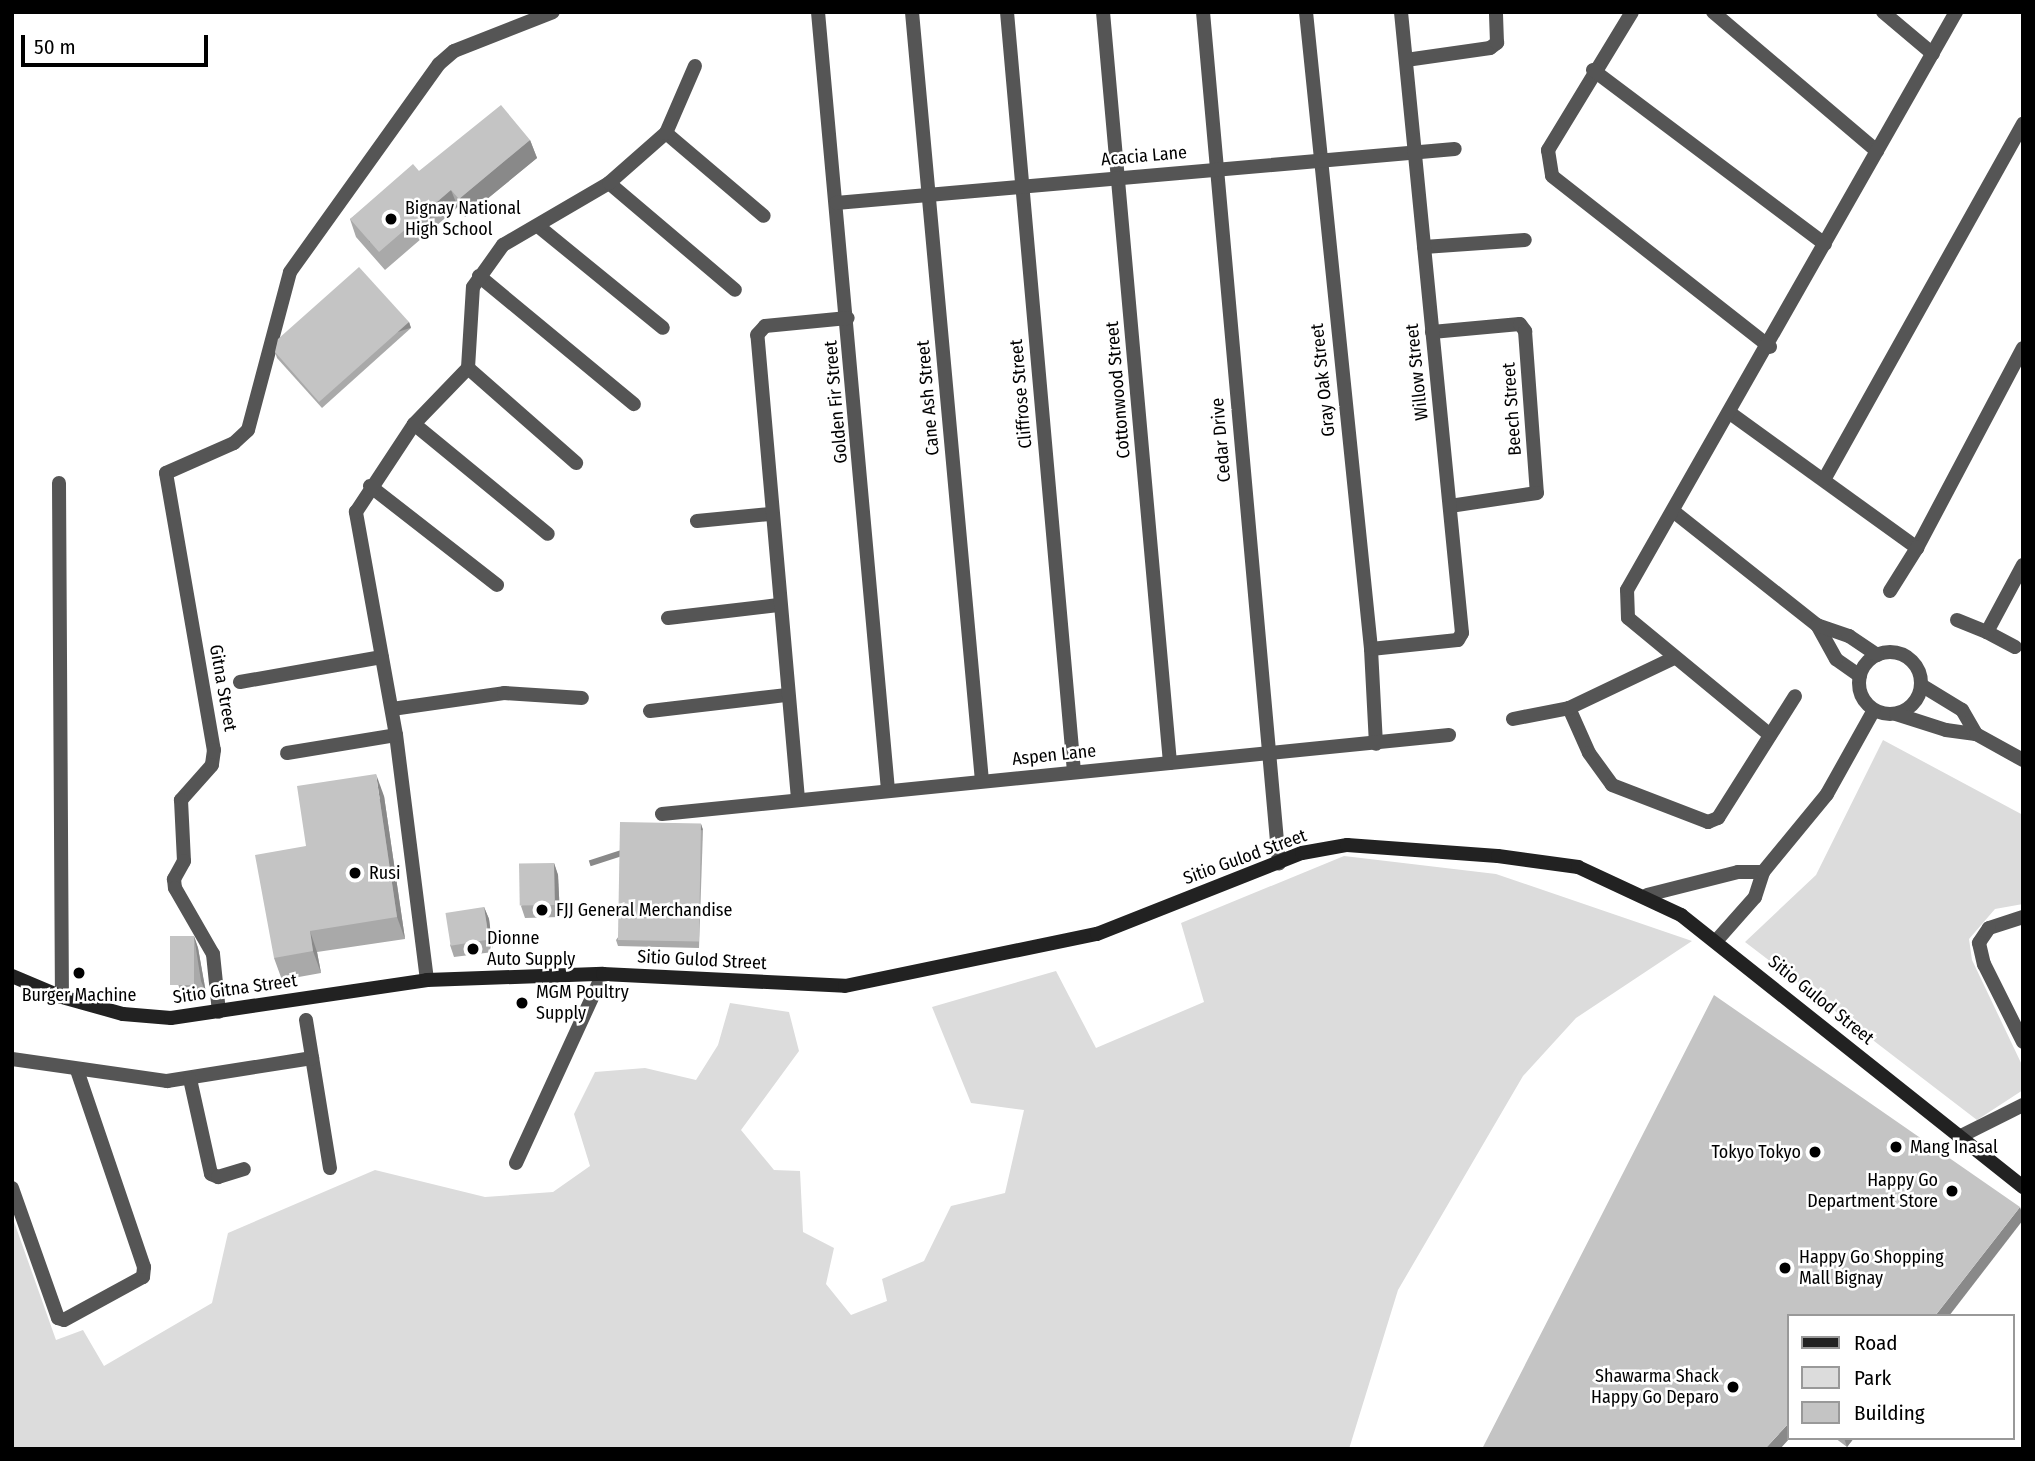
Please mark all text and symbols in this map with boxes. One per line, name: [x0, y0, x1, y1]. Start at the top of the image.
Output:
scale bar: [24, 21, 212, 65]
text: 50 m: [34, 34, 76, 60]
street label: Acacia Lane: [1100, 141, 1188, 171]
place label: Bignay National High School: [405, 198, 521, 241]
marker: Bignay National High School: [383, 211, 399, 227]
street label: Cottonwood Street: [1101, 321, 1135, 459]
street label: Gray Oak Street: [1306, 322, 1340, 438]
street label: Willow Street: [1401, 323, 1433, 421]
street label: Cliffrose Street: [1005, 338, 1037, 450]
street label: Golden Fir Street: [820, 340, 852, 464]
street label: Cane Ash Street: [912, 340, 944, 456]
street label: Beech Street: [1498, 362, 1526, 456]
street label: Cedar Drive: [1207, 397, 1235, 483]
street label: Gitna Street: [205, 643, 241, 733]
street label: Aspen Lane: [1011, 740, 1097, 770]
street label: Sitio Gulod Street: [1180, 825, 1310, 889]
place label: Rusi: [369, 862, 400, 884]
marker: Rusi: [347, 865, 363, 881]
place label: FJJ General Merchandise: [556, 899, 732, 921]
marker: FJJ General Merchandise: [534, 902, 550, 918]
place label: Dionne Auto Supply: [487, 928, 575, 970]
marker: Dionne Auto Supply: [465, 941, 481, 957]
street label: Sitio Gulod Street: [637, 946, 767, 974]
street label: Sitio Gulod Street: [1764, 951, 1878, 1049]
marker: Burger Machine: [71, 965, 87, 981]
street label: Sitio Gitna Street: [172, 970, 298, 1008]
place label: MGM Poultry Supply: [536, 982, 629, 1024]
place label: Burger Machine: [22, 984, 136, 1006]
marker: MGM Poultry Supply: [514, 995, 530, 1011]
place label: Mang Inasal: [1910, 1136, 1998, 1158]
marker: Mang Inasal: [1888, 1139, 1904, 1155]
place label: Tokyo Tokyo: [1712, 1141, 1801, 1163]
marker: Tokyo Tokyo: [1807, 1144, 1823, 1160]
place label: Happy Go Department Store: [1807, 1170, 1938, 1212]
marker: Happy Go Department Store: [1944, 1183, 1960, 1199]
place label: Happy Go Shopping Mall Bignay: [1799, 1247, 1944, 1290]
marker: Happy Go Shopping Mall Bignay: [1777, 1260, 1793, 1276]
legend: [1786, 1314, 2014, 1440]
text: Road: [1854, 1330, 1898, 1356]
text: Park: [1854, 1365, 1891, 1391]
place label: Shawarma Shack Happy Go Deparo: [1591, 1366, 1719, 1408]
marker: Shawarma Shack Happy Go Deparo: [1725, 1379, 1741, 1395]
text: Building: [1854, 1400, 1925, 1426]

